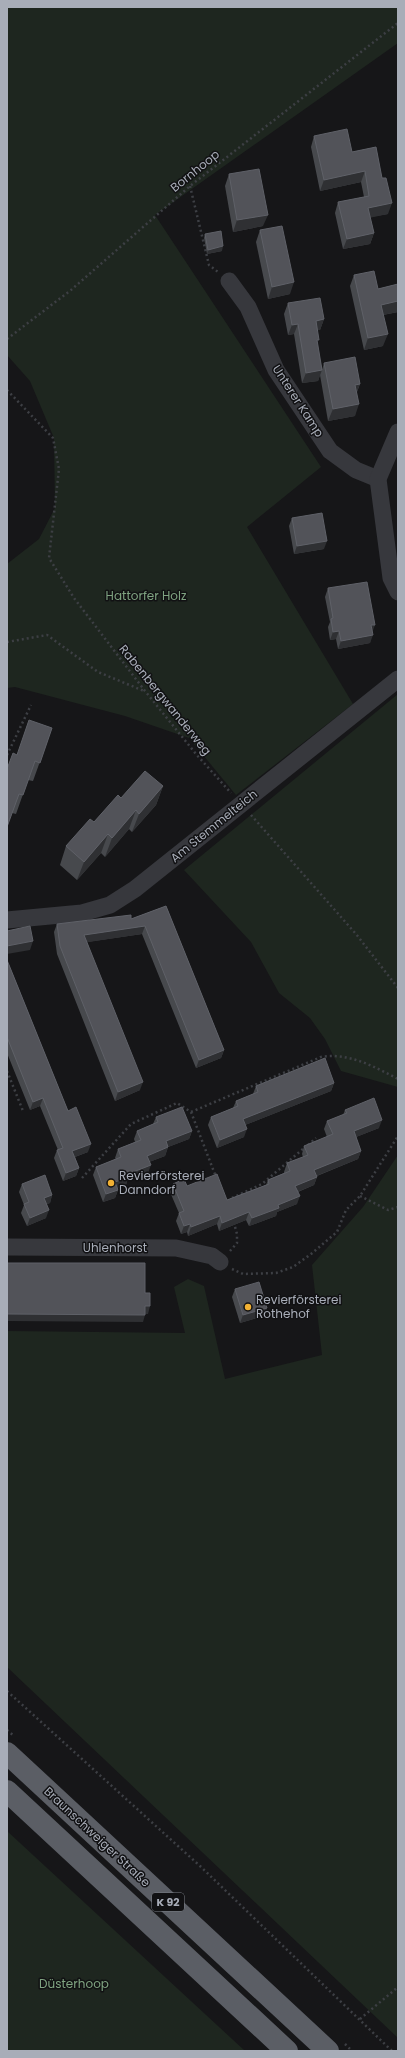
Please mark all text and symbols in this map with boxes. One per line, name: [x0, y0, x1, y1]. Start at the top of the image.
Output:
street label: Bornhoop: [167, 146, 223, 196]
street label: Unterer Kamp: [269, 361, 328, 440]
park label: Hattorfer Holz: [106, 587, 186, 604]
street label: Rabenbergwanderweg: [115, 641, 215, 759]
street label: Am Stemmelteich: [167, 785, 261, 866]
place label: Revierförsterei Danndorf: [119, 1167, 204, 1198]
marker: Revierförsterei Danndorf: [106, 1178, 116, 1188]
street label: Uhlenhorst: [83, 1239, 147, 1256]
place label: Revierförsterei Rothehof: [256, 1291, 341, 1322]
marker: Revierförsterei Rothehof: [243, 1302, 253, 1312]
street label: Braunschweiger Straße: [40, 1783, 154, 1890]
road number: K 92: [152, 1893, 184, 1911]
park label: Düsterhoop: [39, 1975, 109, 1992]

